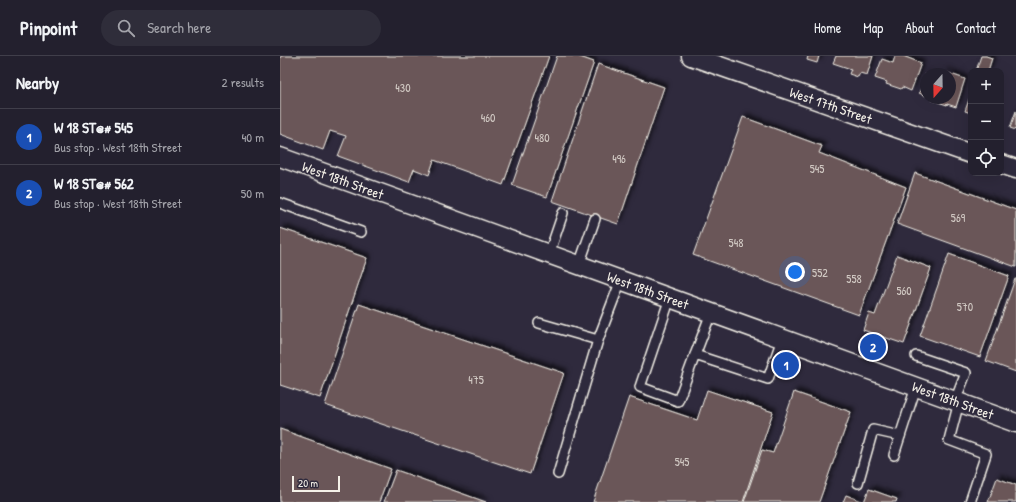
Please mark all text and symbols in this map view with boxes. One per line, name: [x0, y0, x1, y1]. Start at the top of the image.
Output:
search box: [101, 10, 381, 46]
text: Pinpoint: [20, 15, 77, 41]
icon: search: [115, 17, 137, 39]
text: Search here: [147, 17, 211, 38]
text: Home: [814, 18, 841, 37]
text: Map: [863, 18, 883, 37]
text: About: [905, 18, 934, 37]
text: Contact: [956, 18, 996, 37]
north arrow: [920, 68, 956, 104]
map controls: [968, 68, 1004, 176]
button: +: [968, 68, 1004, 104]
text: Nearby: [16, 71, 59, 94]
text: 2 results: [222, 73, 264, 91]
house number: 430: [395, 79, 411, 96]
street label: West 17th Street: [787, 82, 875, 128]
button: −: [968, 104, 1004, 140]
house number: 460: [481, 109, 495, 126]
text: W 18 ST@# 545: [54, 117, 133, 138]
text: 1: [27, 128, 31, 146]
text: 40 m: [241, 128, 264, 146]
house number: 480: [534, 129, 550, 146]
text: Bus stop · West 18th Street: [54, 138, 182, 156]
button: locate: [968, 140, 1004, 176]
house number: 496: [612, 150, 626, 167]
street label: West 18th Street: [300, 156, 386, 204]
house number: 545: [810, 160, 824, 177]
text: W 18 ST@# 562: [54, 173, 134, 194]
text: 2: [26, 184, 32, 202]
text: 50 m: [241, 184, 264, 202]
text: Bus stop · West 18th Street: [54, 194, 182, 212]
house number: 569: [951, 209, 966, 226]
house number: 548: [729, 234, 743, 251]
your location: [785, 262, 805, 282]
house number: 552: [812, 264, 828, 281]
street label: West 18th Street: [605, 266, 691, 314]
house number: 558: [846, 270, 862, 287]
house number: 560: [896, 282, 912, 299]
house number: 570: [957, 298, 973, 315]
pin: 2: [860, 332, 886, 362]
pin: 1: [773, 350, 799, 380]
house number: 475: [468, 371, 484, 388]
street label: West 18th Street: [910, 376, 996, 424]
house number: 545: [675, 453, 689, 470]
scale bar: [292, 474, 340, 493]
text: 20 m: [298, 476, 318, 490]

